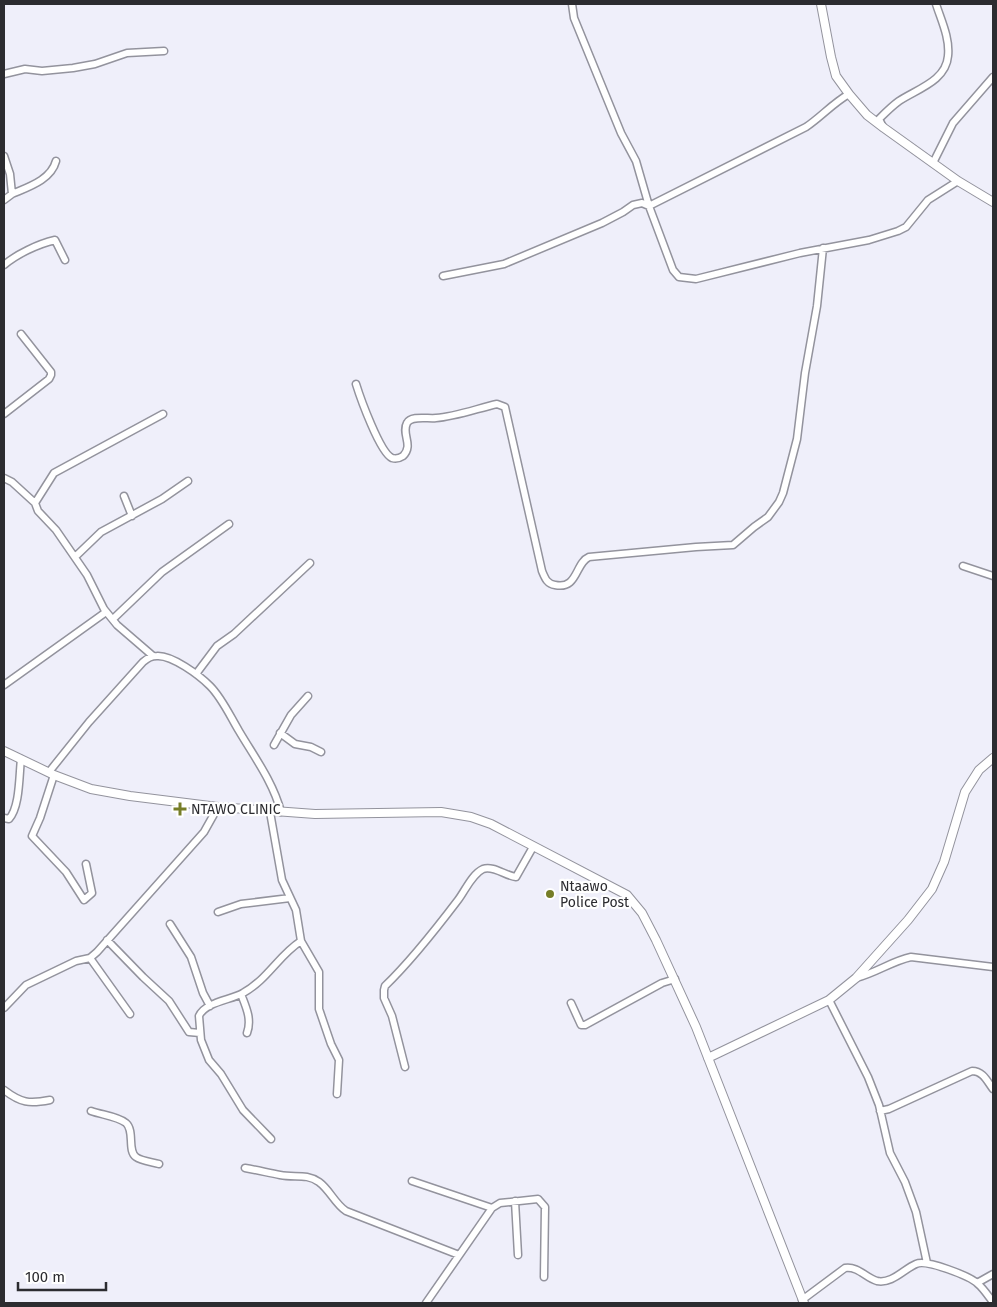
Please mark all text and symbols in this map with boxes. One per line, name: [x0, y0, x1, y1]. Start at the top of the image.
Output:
place label: NTAWO CLINIC: [191, 801, 281, 818]
marker: NTAWO CLINIC: [173, 802, 187, 816]
place label: Ntaawo Police Post: [560, 878, 630, 911]
marker: Ntaawo Police Post: [544, 888, 556, 900]
scale bar: [18, 1260, 105, 1292]
text: 100 m: [25, 1268, 65, 1286]

